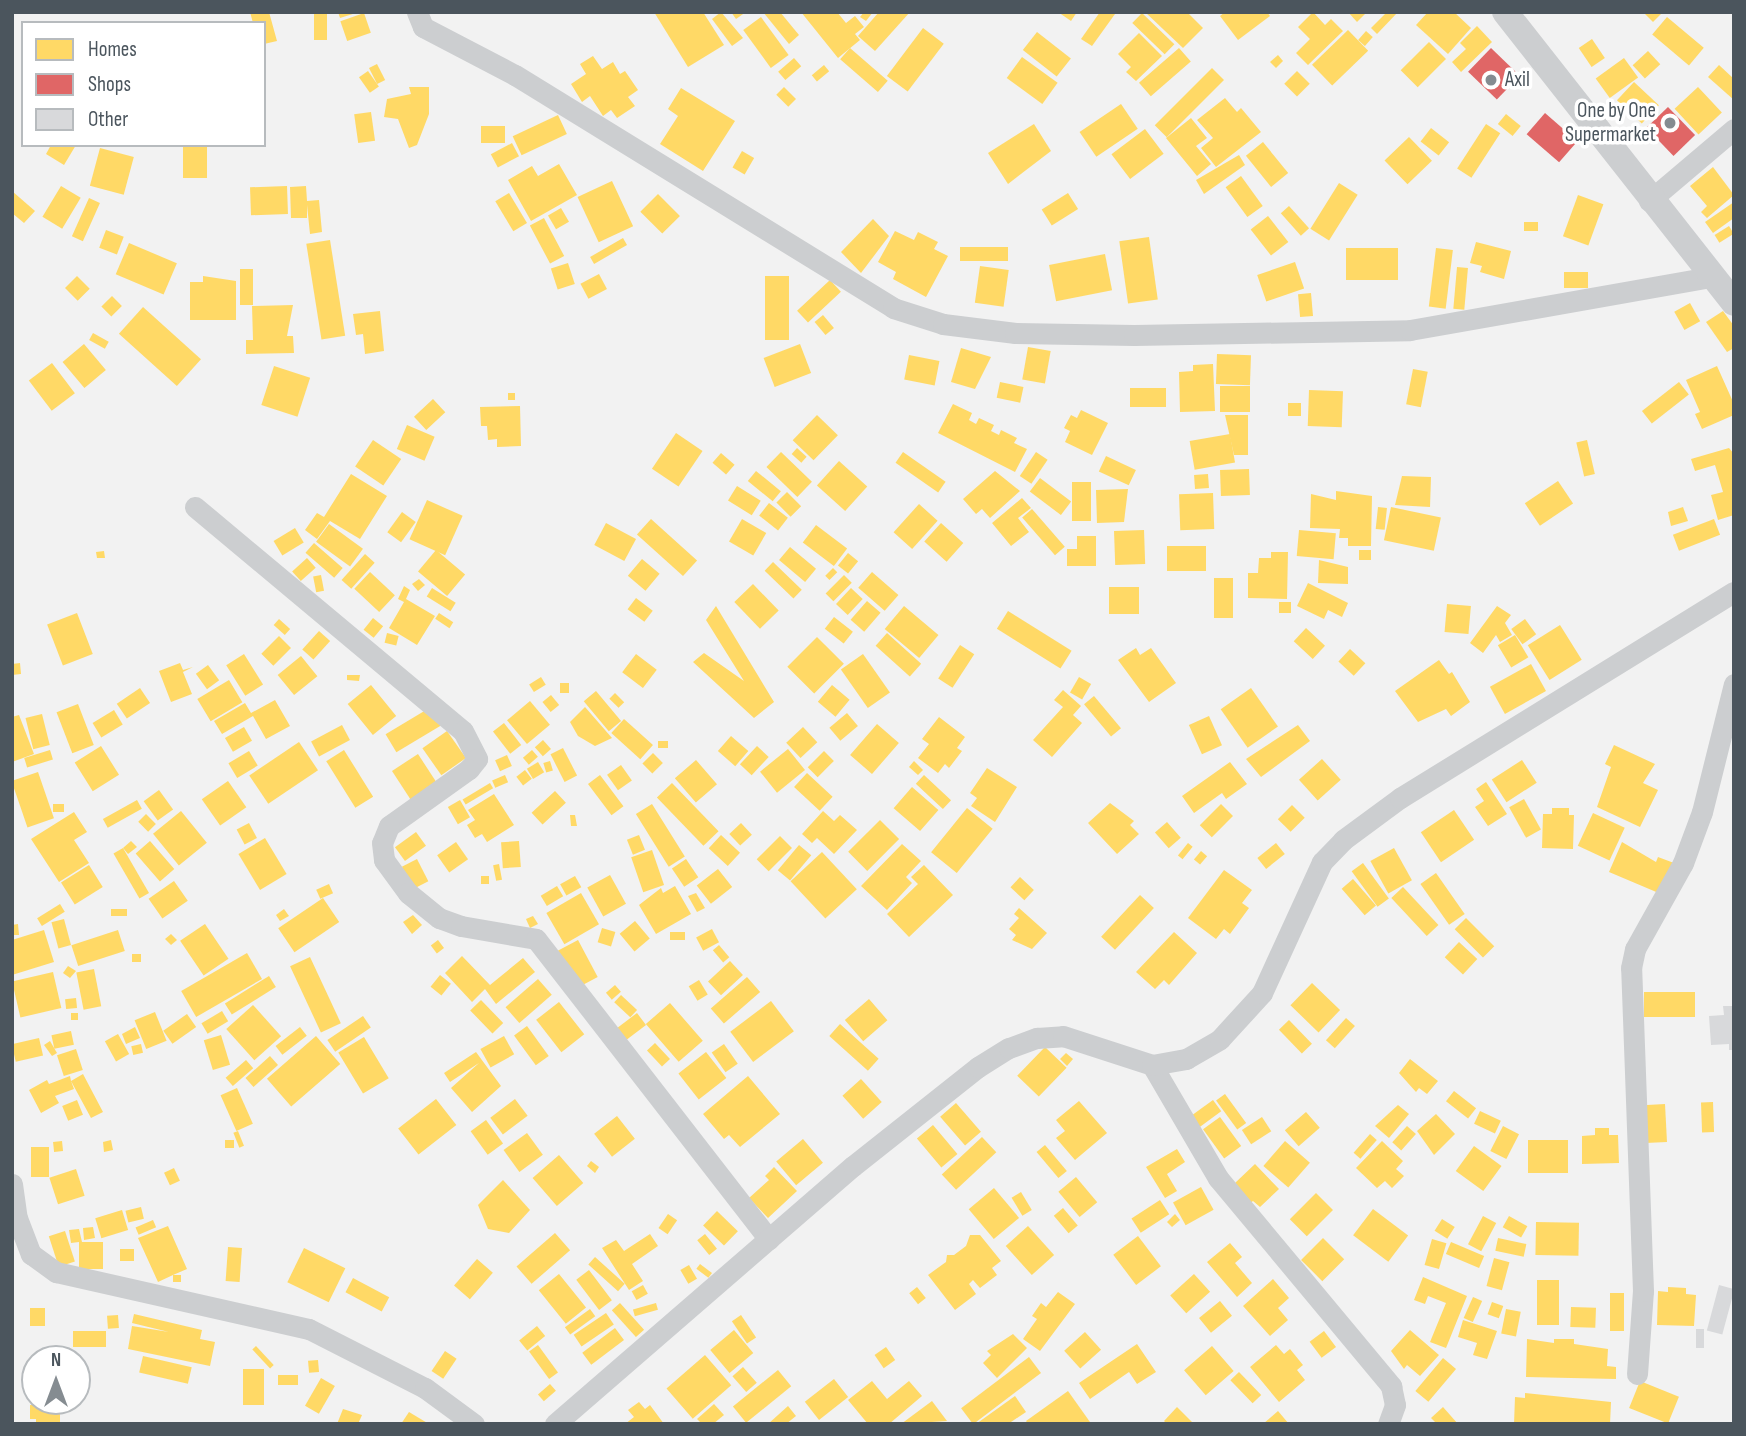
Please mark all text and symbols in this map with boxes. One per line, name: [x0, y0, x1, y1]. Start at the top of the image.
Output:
legend: [21, 21, 266, 147]
text: Homes: [88, 37, 137, 62]
place label: Axil: [1505, 67, 1530, 93]
text: Shops: [88, 72, 131, 97]
marker: Axil: [1483, 72, 1499, 88]
place label: One by One Supermarket: [1565, 98, 1656, 148]
text: Other: [88, 107, 128, 132]
marker: One by One Supermarket: [1662, 115, 1678, 131]
north arrow: [21, 1345, 91, 1415]
text: N: [51, 1349, 61, 1372]

